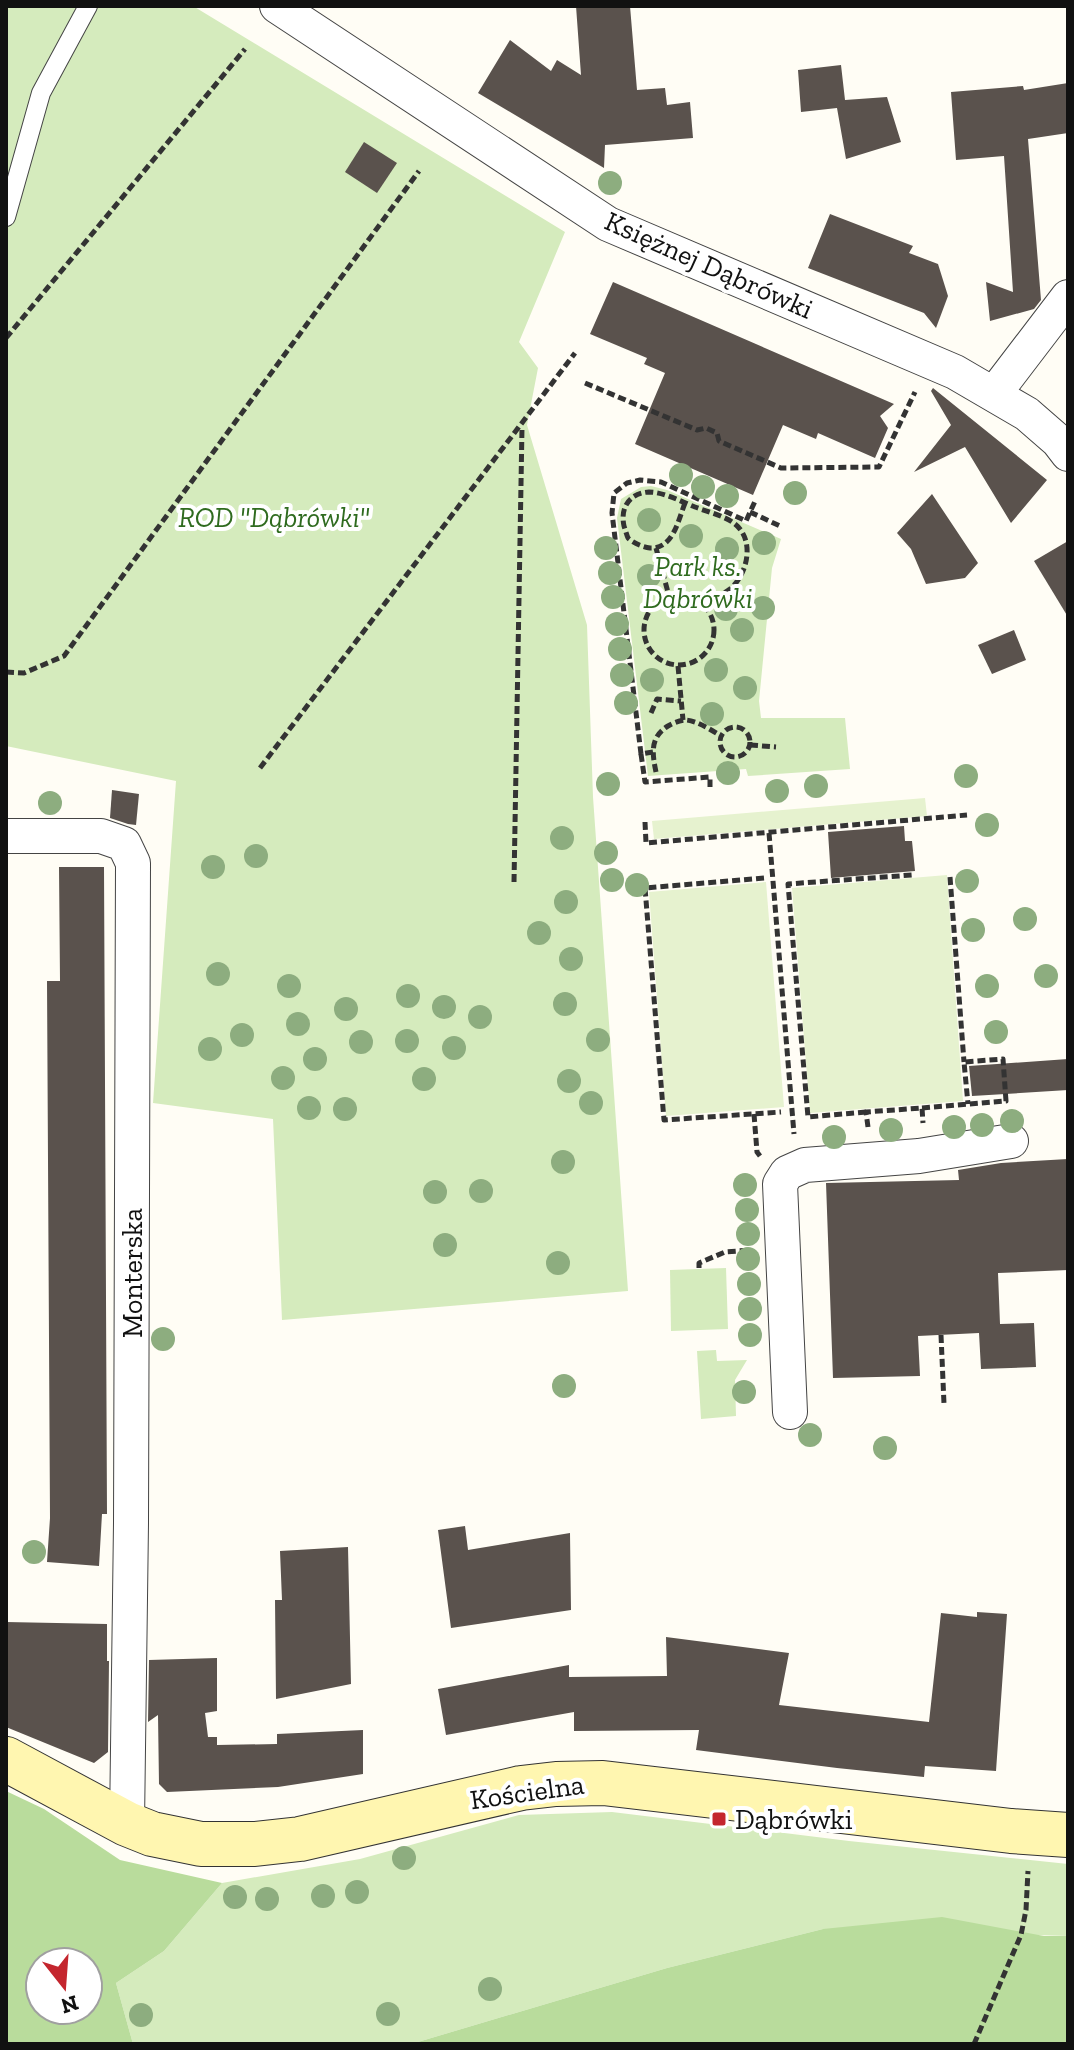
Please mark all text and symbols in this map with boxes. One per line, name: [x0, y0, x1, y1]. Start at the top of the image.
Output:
street label: Księżnej Dąbrówki: [600, 204, 818, 326]
park label: ROD "Dąbrówki": [178, 501, 370, 534]
park label: Park ks. Dąbrówki: [643, 550, 753, 615]
street label: Monterska: [116, 1207, 149, 1338]
street label: Kościelna: [468, 1768, 587, 1816]
place label: Dąbrówki: [735, 1803, 853, 1836]
marker: Dąbrówki: [710, 1810, 728, 1828]
north arrow: [24, 1946, 104, 2026]
text: N: [57, 1989, 82, 2020]

